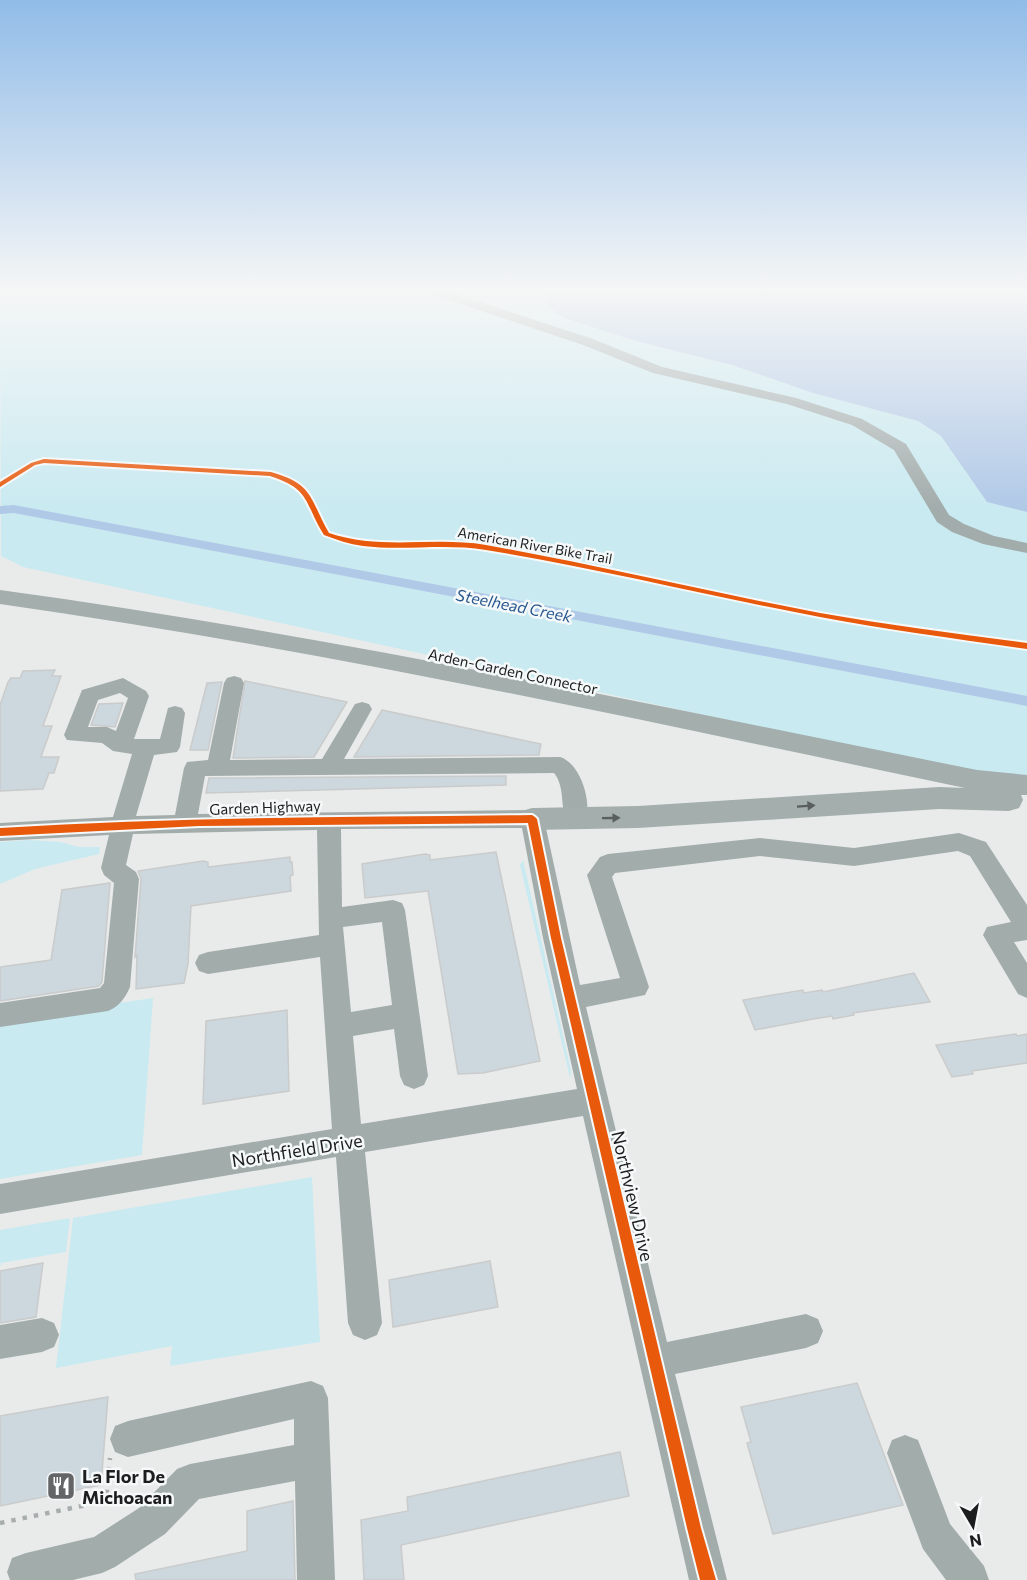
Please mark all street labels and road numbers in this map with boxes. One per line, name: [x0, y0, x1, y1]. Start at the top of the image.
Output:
street label: American River Bike Trail: [456, 523, 614, 567]
street label: Arden-Garden Connector: [427, 644, 599, 698]
street label: Garden Highway: [209, 796, 321, 818]
street label: Northview Drive: [607, 1128, 659, 1264]
street label: Northfield Drive: [230, 1129, 364, 1171]

